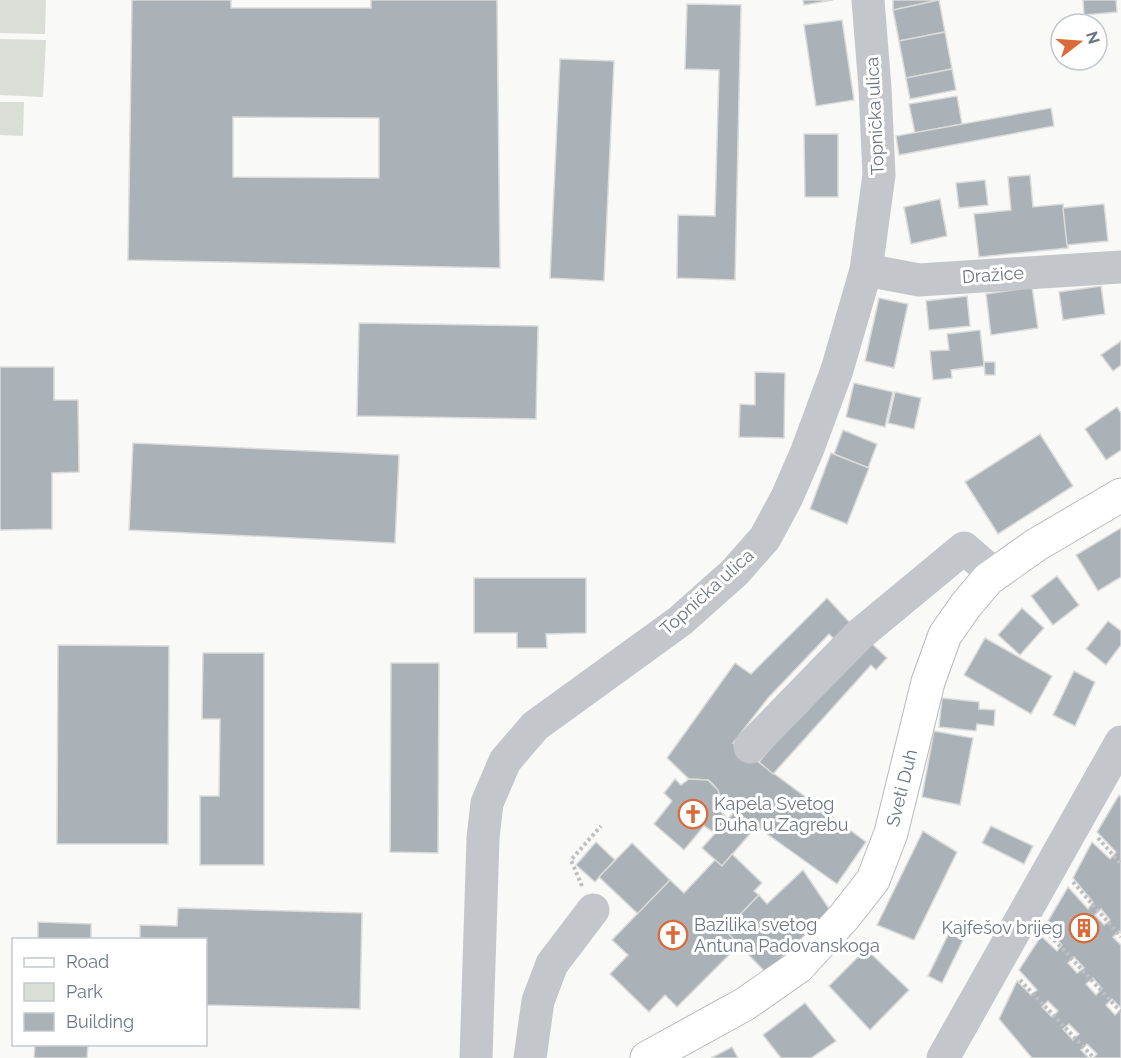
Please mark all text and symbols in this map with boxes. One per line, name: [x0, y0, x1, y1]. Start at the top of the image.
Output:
north arrow: [1049, 12, 1109, 72]
text: N: [1082, 29, 1104, 46]
street label: Topnička ulica: [861, 56, 888, 176]
street label: Dražice: [961, 262, 1025, 287]
street label: Topnička ulica: [656, 544, 758, 639]
street label: Sveti Duh: [882, 747, 921, 829]
place label: Kapela Svetog Duha u Zagrebu: [714, 793, 848, 835]
church icon: Kapela Svetog Duha u Zagrebu: [677, 798, 709, 830]
building icon: Kajfešov brijeg: [1068, 912, 1100, 944]
place label: Bazilika svetog Antuna Padovanskoga: [694, 914, 880, 956]
place label: Kajfešov brijeg: [941, 917, 1063, 938]
church icon: Bazilika svetog Antuna Padovanskoga: [657, 919, 689, 951]
legend: [12, 938, 207, 1046]
text: Road: [66, 951, 109, 972]
text: Park: [66, 981, 103, 1002]
text: Building: [66, 1011, 134, 1032]

